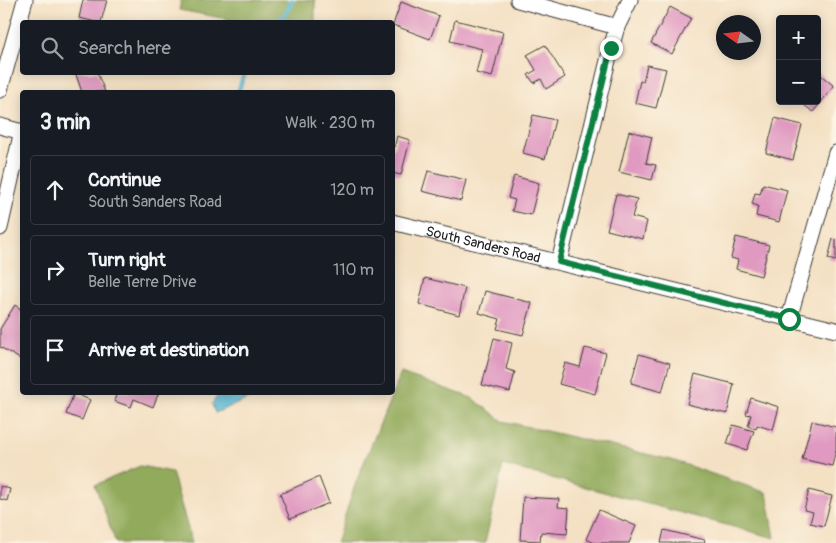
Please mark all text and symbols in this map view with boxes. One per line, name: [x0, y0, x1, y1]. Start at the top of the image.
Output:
north arrow: [716, 15, 761, 60]
map controls: [776, 15, 821, 105]
button: +: [776, 15, 821, 60]
search box: [20, 20, 395, 75]
icon: search: [38, 34, 66, 62]
text: Search here: [78, 36, 171, 60]
route end: [600, 37, 623, 60]
button: −: [776, 60, 821, 105]
text: 3 min: [40, 109, 90, 136]
text: Walk · 230 m: [285, 113, 375, 133]
text: Continue: [88, 168, 161, 192]
icon: ahead: [41, 176, 69, 204]
text: 120 m: [330, 180, 374, 200]
text: South Sanders Road: [88, 192, 222, 212]
street label: South Sanders Road: [424, 223, 542, 267]
text: Turn right: [88, 248, 166, 272]
icon: right: [41, 256, 69, 284]
text: 110 m: [333, 260, 374, 280]
text: Belle Terre Drive: [88, 272, 196, 292]
route start: [778, 308, 801, 331]
icon: arrive: [41, 336, 69, 364]
text: Arrive at destination: [88, 338, 249, 362]

